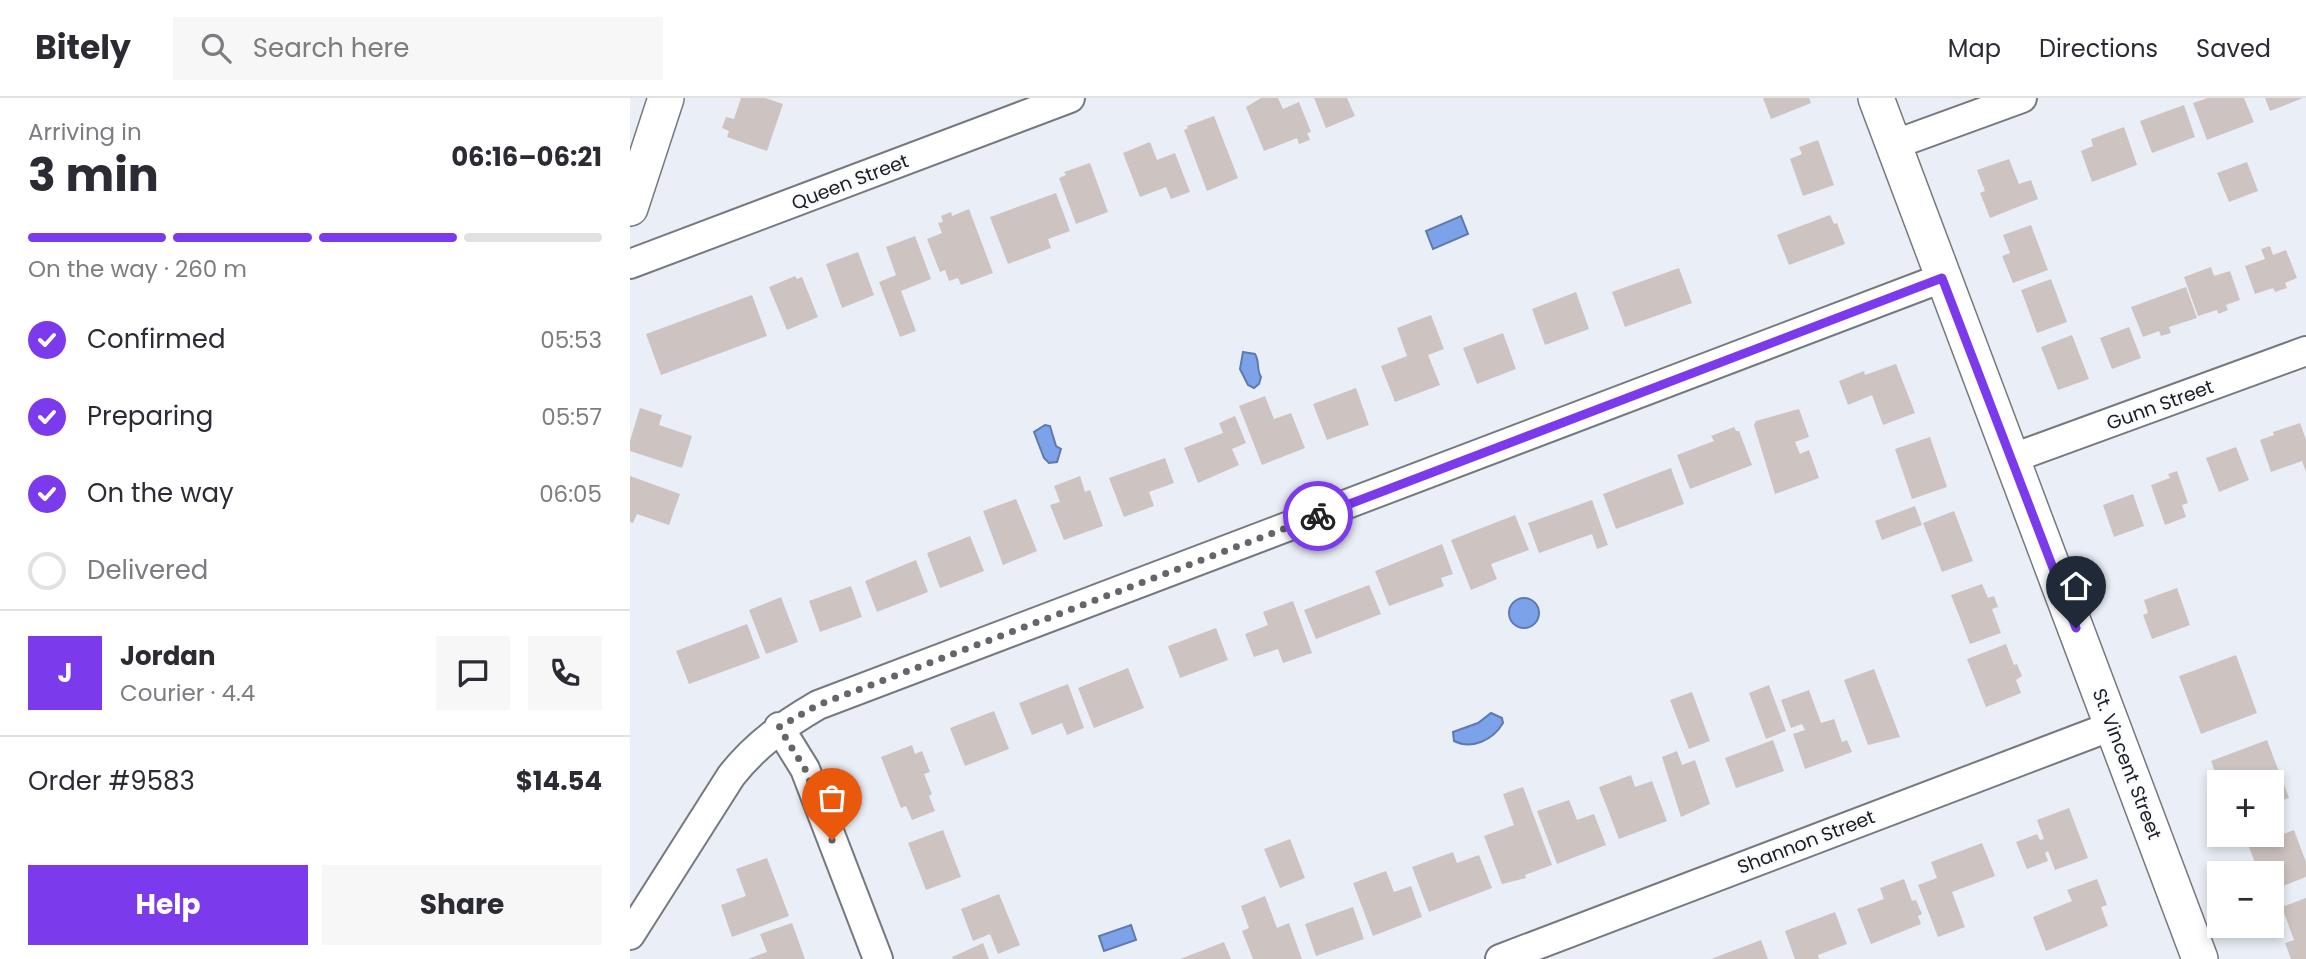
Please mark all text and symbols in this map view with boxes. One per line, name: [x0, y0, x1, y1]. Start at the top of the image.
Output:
search box: [173, 17, 663, 80]
text: Bitely: [35, 24, 131, 71]
icon: search: [197, 29, 235, 67]
text: Search here: [253, 30, 409, 66]
text: Map: [1948, 32, 2001, 65]
text: Directions: [2039, 32, 2158, 65]
text: Saved: [2196, 32, 2271, 65]
text: Arriving in: [28, 116, 142, 148]
text: 06:16–06:21: [451, 139, 602, 175]
text: 3 min: [28, 143, 159, 207]
street label: Queen Street: [787, 147, 913, 217]
text: On the way · 260 m: [28, 253, 247, 285]
icon: check: [28, 321, 66, 359]
text: Confirmed: [87, 321, 225, 357]
text: 05:53: [540, 324, 602, 356]
street label: Gunn Street: [2103, 373, 2217, 437]
icon: check: [28, 398, 66, 436]
text: Preparing: [87, 398, 213, 434]
text: 05:57: [541, 401, 602, 433]
icon: check: [28, 475, 66, 513]
text: On the way: [87, 475, 234, 511]
text: 06:05: [539, 478, 602, 510]
courier: [1283, 481, 1353, 551]
icon: bike: [1299, 497, 1337, 535]
text: Delivered: [87, 552, 208, 588]
pin: [2046, 556, 2106, 628]
icon: home: [2057, 567, 2095, 605]
button: chat: [436, 636, 510, 710]
button: phone: [528, 636, 602, 710]
text: Jordan: [120, 638, 216, 674]
text: J: [57, 655, 73, 691]
text: Courier · 4.4: [120, 677, 255, 709]
street label: St. Vincent Street: [2086, 685, 2168, 844]
text: Order #9583: [28, 763, 195, 799]
text: $14.54: [516, 763, 602, 799]
pin: [802, 768, 862, 840]
map controls: [2207, 770, 2284, 938]
button: +: [2207, 770, 2284, 847]
icon: bag: [813, 779, 851, 817]
street label: Shannon Street: [1733, 803, 1879, 881]
button: −: [2207, 861, 2284, 938]
button: Help: [28, 865, 308, 945]
button: Share: [322, 865, 602, 945]

